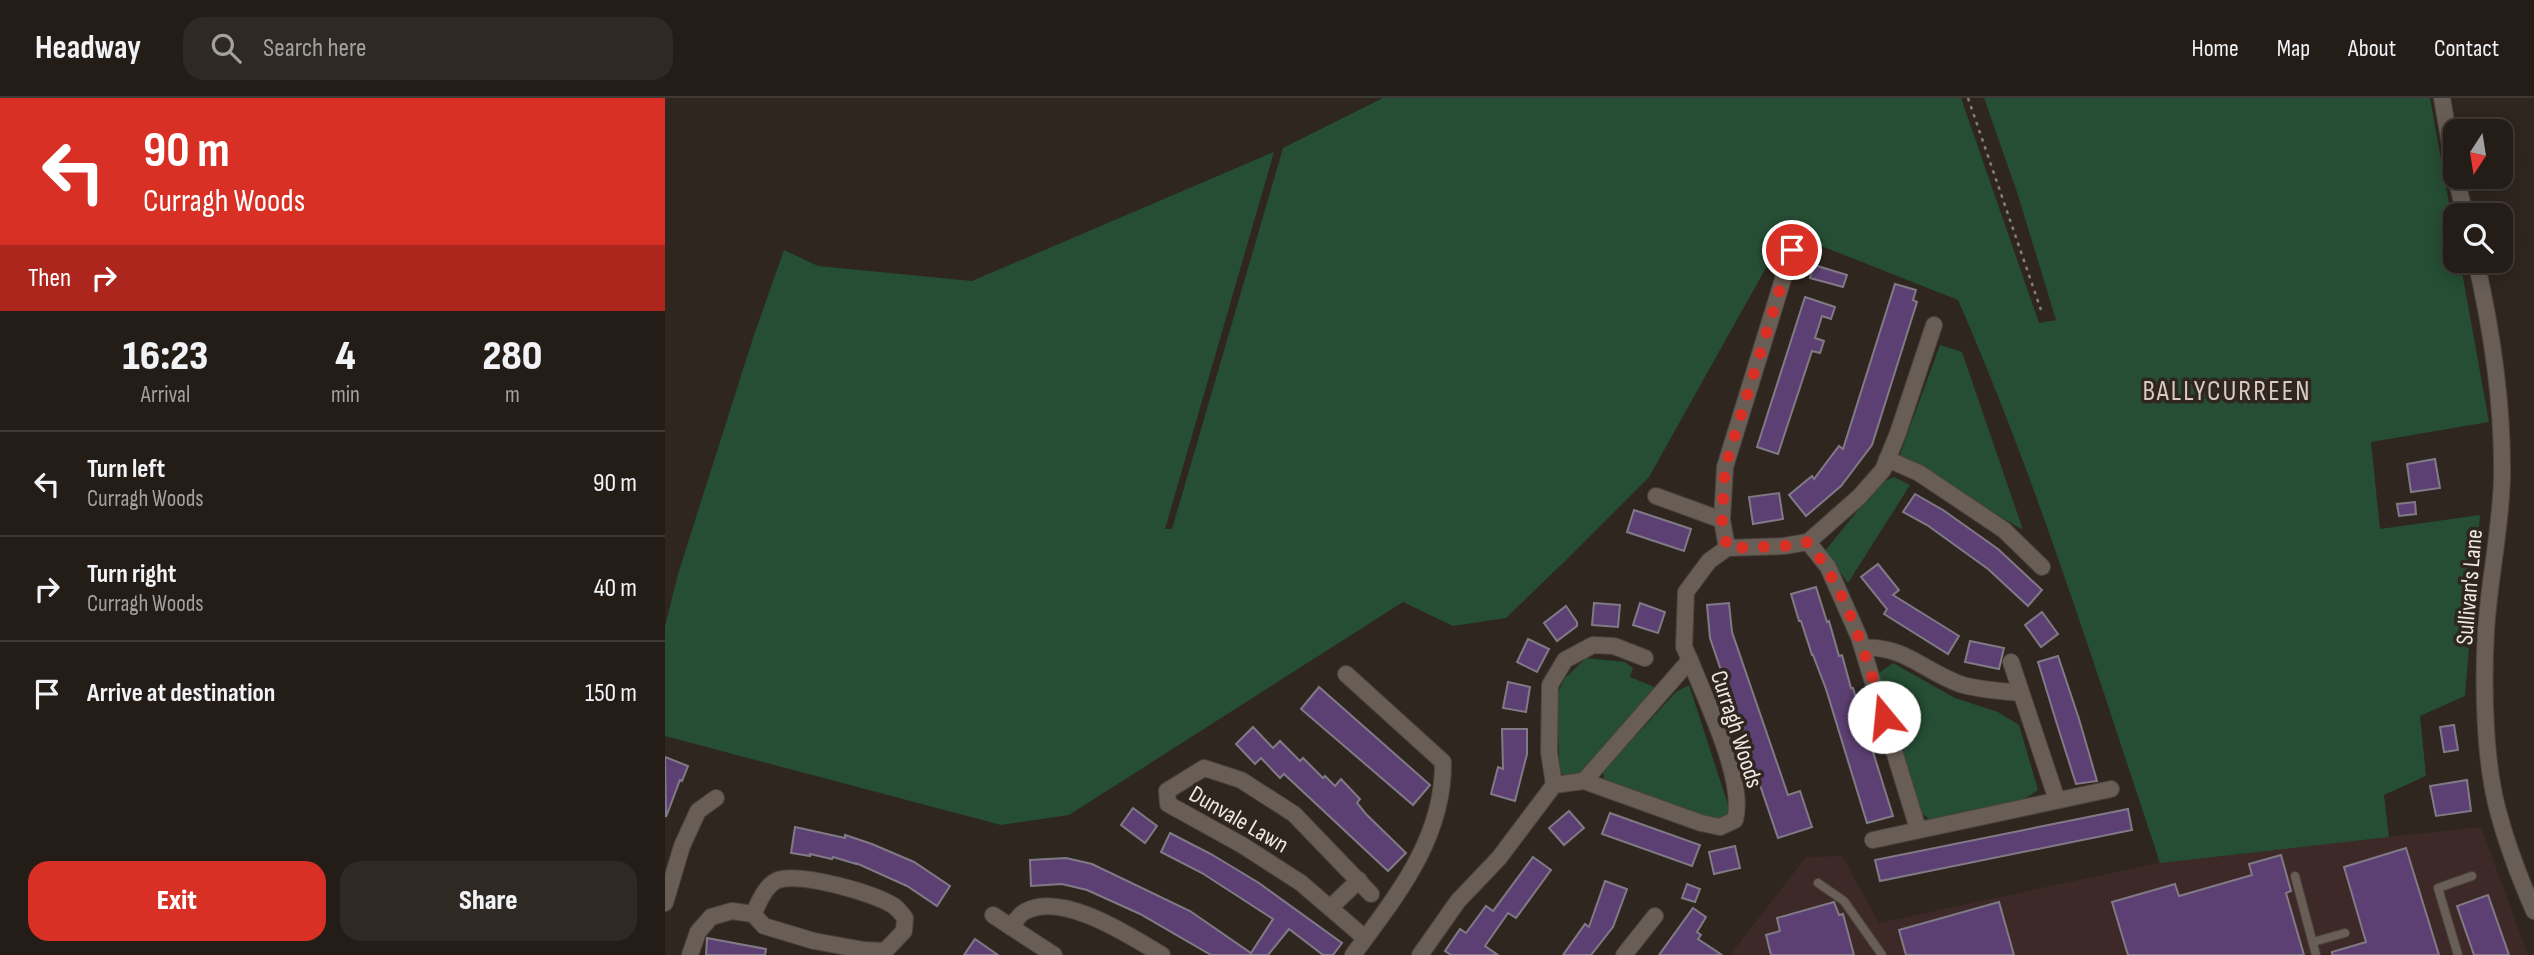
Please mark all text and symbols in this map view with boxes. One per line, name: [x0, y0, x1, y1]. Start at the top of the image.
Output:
search box: [183, 17, 673, 80]
text: Headway: [35, 28, 141, 68]
icon: search: [207, 29, 245, 67]
text: Search here: [263, 33, 366, 64]
text: Home: [2191, 34, 2239, 63]
text: Map: [2277, 34, 2310, 63]
text: About: [2348, 34, 2396, 63]
text: Contact: [2434, 34, 2499, 63]
north arrow: [2443, 119, 2513, 189]
map controls: [2443, 119, 2513, 273]
text: 90 m: [143, 122, 230, 181]
icon: left: [28, 126, 119, 217]
text: Curragh Woods: [143, 182, 305, 221]
button: search: [2443, 203, 2513, 273]
pin: [1762, 220, 1822, 280]
icon: arrive: [1773, 231, 1811, 269]
icon: right: [85, 259, 123, 297]
text: Then: [28, 263, 71, 294]
text: 16:23: [123, 331, 208, 382]
text: 4: [335, 331, 356, 382]
text: 280: [482, 331, 542, 382]
district label: BALLYCURREEN: [2142, 375, 2312, 408]
text: Arrival: [141, 381, 190, 409]
text: min: [331, 381, 360, 409]
text: m: [505, 381, 520, 409]
text: Turn left: [87, 454, 165, 485]
icon: left: [28, 465, 66, 503]
text: 90 m: [593, 468, 637, 499]
text: Curragh Woods: [87, 485, 204, 513]
street label: Sullivan's Lane: [2450, 528, 2489, 646]
text: Turn right: [87, 559, 176, 590]
icon: right: [28, 570, 66, 608]
text: 40 m: [594, 573, 637, 604]
text: Curragh Woods: [87, 590, 204, 618]
street label: Curragh Woods: [1704, 667, 1769, 791]
icon: arrive: [28, 675, 66, 713]
text: Arrive at destination: [87, 678, 275, 709]
text: 150 m: [585, 678, 637, 709]
position arrow: [1847, 680, 1921, 754]
street label: Dunvale Lawn: [1184, 779, 1294, 859]
button: Exit: [28, 861, 326, 941]
button: Share: [340, 861, 637, 941]

